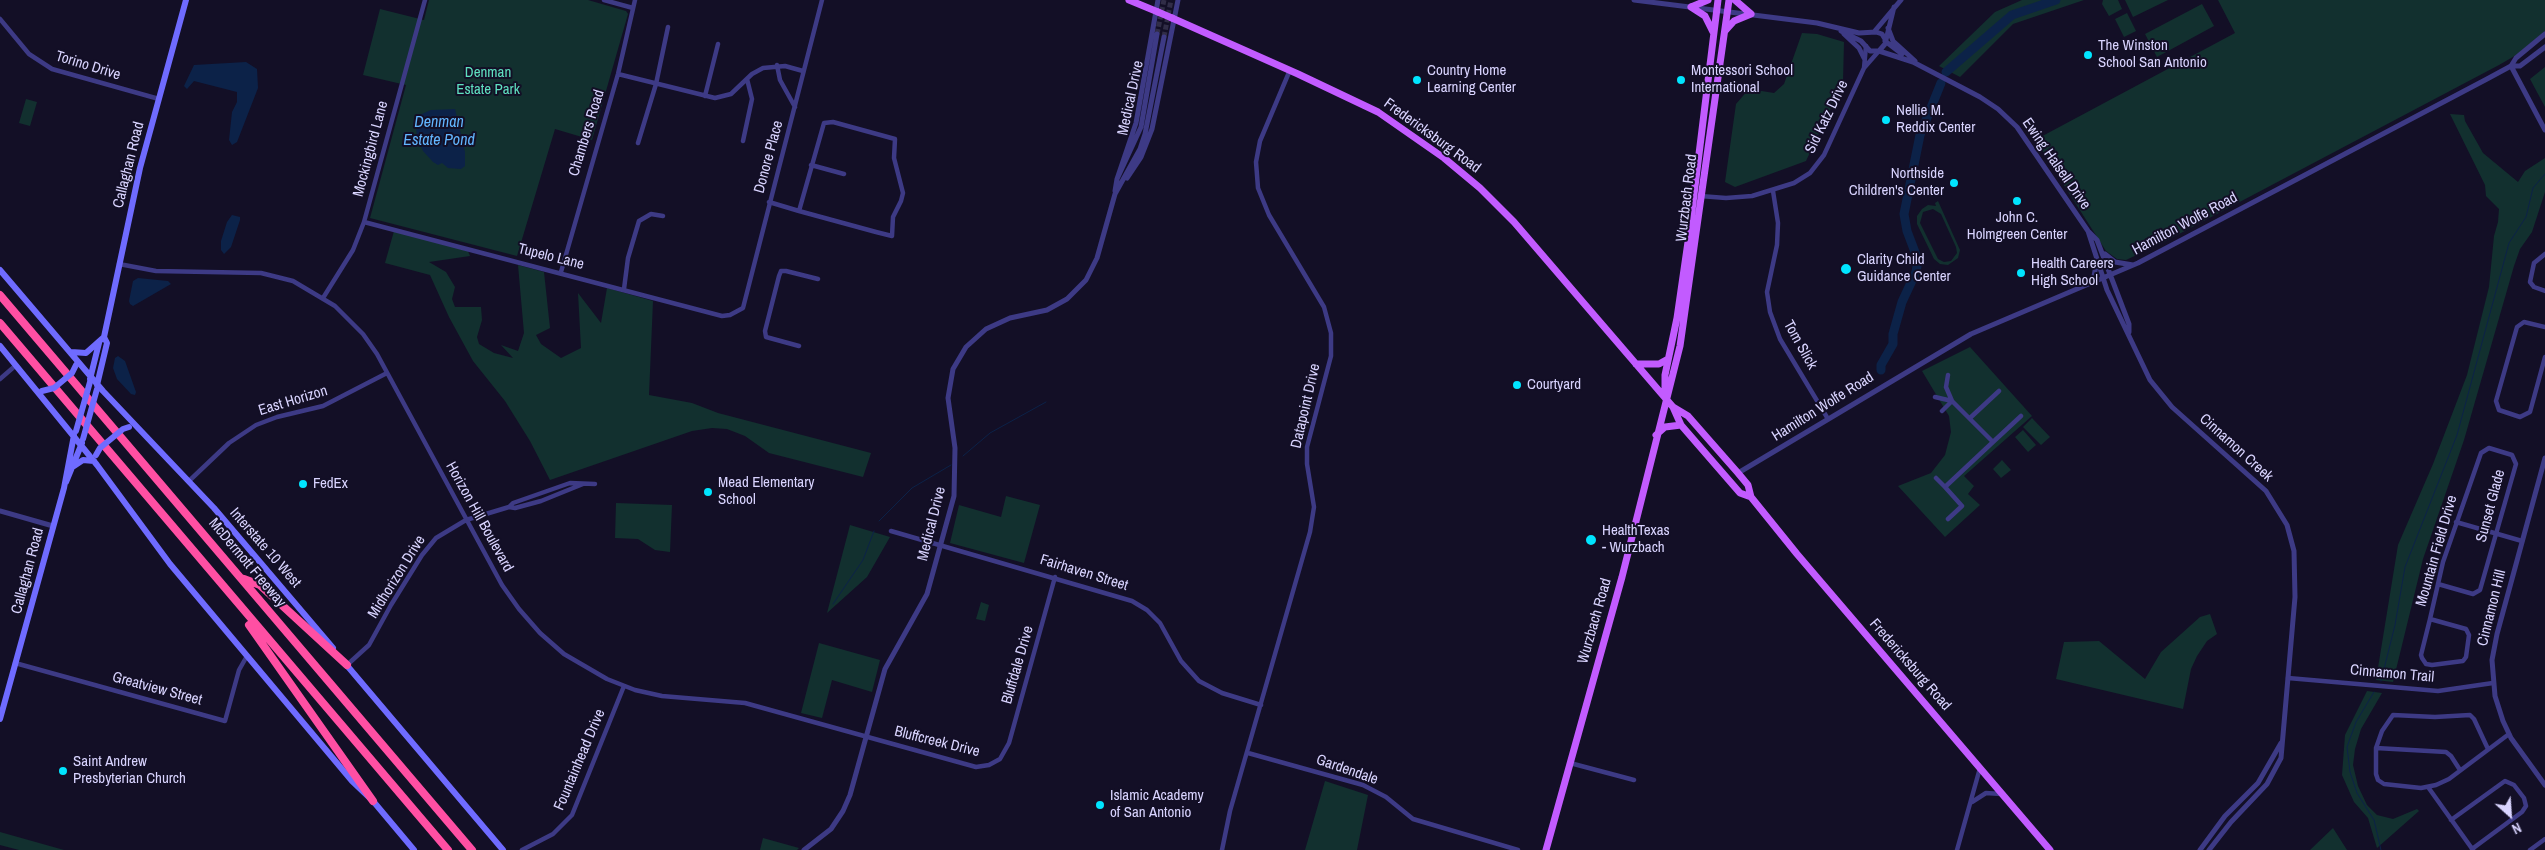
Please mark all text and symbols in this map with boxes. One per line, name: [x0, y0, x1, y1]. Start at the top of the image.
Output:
place label: The Winston School San Antonio: [2098, 37, 2207, 72]
street label: Torino Drive: [53, 48, 123, 84]
marker: The Winston School San Antonio: [2082, 49, 2094, 61]
street label: Medical Drive: [1114, 59, 1148, 137]
place label: Country Home Learning Center: [1427, 62, 1516, 97]
place label: Montessori School International: [1691, 62, 1793, 97]
park label: Denman Estate Park: [456, 64, 520, 99]
marker: Country Home Learning Center: [1411, 74, 1423, 86]
marker: Montessori School International: [1675, 74, 1687, 86]
street label: Sid Katz Drive: [1802, 77, 1852, 157]
street label: Chambers Road: [565, 88, 609, 178]
street label: Fredericksburg Road: [1380, 95, 1484, 177]
street label: Mockingbird Lane: [350, 99, 392, 199]
place label: Nellie M. Reddix Center: [1896, 102, 1975, 137]
water label: Denman Estate Pond: [403, 113, 475, 151]
marker: Nellie M. Reddix Center: [1880, 114, 1892, 126]
street label: Ewing Halsell Drive: [2018, 115, 2094, 213]
street label: Donore Place: [751, 119, 787, 195]
street label: Callaghan Road: [110, 120, 148, 210]
street label: Wurzbach Road: [1673, 153, 1701, 243]
place label: Northside Children's Center: [1849, 165, 1944, 200]
marker: Northside Children's Center: [1948, 177, 1960, 189]
street label: Hamilton Wolfe Road: [2129, 189, 2241, 259]
marker: John C. Holmgreen Center: [2011, 195, 2023, 207]
place label: John C. Holmgreen Center: [1967, 209, 2067, 244]
street label: Tupelo Lane: [516, 240, 586, 274]
place label: Clarity Child Guidance Center: [1857, 251, 1951, 286]
place label: Health Careers High School: [2031, 255, 2114, 290]
marker: Clarity Child Guidance Center: [1839, 262, 1853, 276]
marker: Health Careers High School: [2015, 267, 2027, 279]
street label: Tom Slick: [1779, 317, 1821, 373]
street label: Datapoint Drive: [1288, 362, 1324, 450]
street label: Hamilton Wolfe Road: [1769, 368, 1877, 446]
place label: Courtyard: [1527, 376, 1581, 394]
marker: Courtyard: [1511, 379, 1523, 391]
street label: East Horizon: [256, 382, 330, 420]
street label: Cinnamon Creek: [2195, 410, 2277, 486]
street label: Horizon Hill Boulevard: [441, 459, 517, 575]
street label: Sunset Glade: [2473, 468, 2509, 544]
place label: Mead Elementary School: [718, 474, 814, 509]
place label: FedEx: [313, 475, 348, 493]
marker: FedEx: [297, 478, 309, 490]
street label: Medical Drive: [914, 485, 950, 563]
marker: Mead Elementary School: [702, 486, 714, 498]
street label: Mountain Field Drive: [2413, 493, 2461, 609]
street label: Interstate 10 West: [226, 505, 304, 591]
street label: McDermott Freeway: [205, 515, 289, 611]
place label: HealthTexas - Wurzbach: [1602, 522, 1670, 557]
street label: Callaghan Road: [8, 526, 48, 616]
street label: Midhorizon Drive: [364, 532, 430, 622]
marker: HealthTexas - Wurzbach: [1584, 533, 1598, 547]
street label: Fairhaven Street: [1038, 551, 1130, 595]
street label: Cinnamon Hill: [2474, 568, 2510, 648]
street label: Wurzbach Road: [1574, 576, 1616, 666]
street label: Fredericksburg Road: [1865, 615, 1955, 715]
street label: Bluffdale Drive: [998, 624, 1038, 706]
street label: Cinnamon Trail: [2349, 661, 2435, 687]
street label: Greatview Street: [110, 668, 204, 710]
street label: Fountainhead Drive: [551, 707, 609, 813]
street label: Bluffcreek Drive: [892, 723, 982, 761]
street label: Gardendale: [1314, 751, 1380, 789]
place label: Saint Andrew Presbyterian Church: [73, 753, 186, 788]
marker: Saint Andrew Presbyterian Church: [57, 765, 69, 777]
place label: Islamic Academy of San Antonio: [1110, 787, 1204, 822]
north arrow: [2485, 790, 2535, 840]
marker: Islamic Academy of San Antonio: [1094, 799, 1106, 811]
text: N: [2509, 819, 2524, 838]

